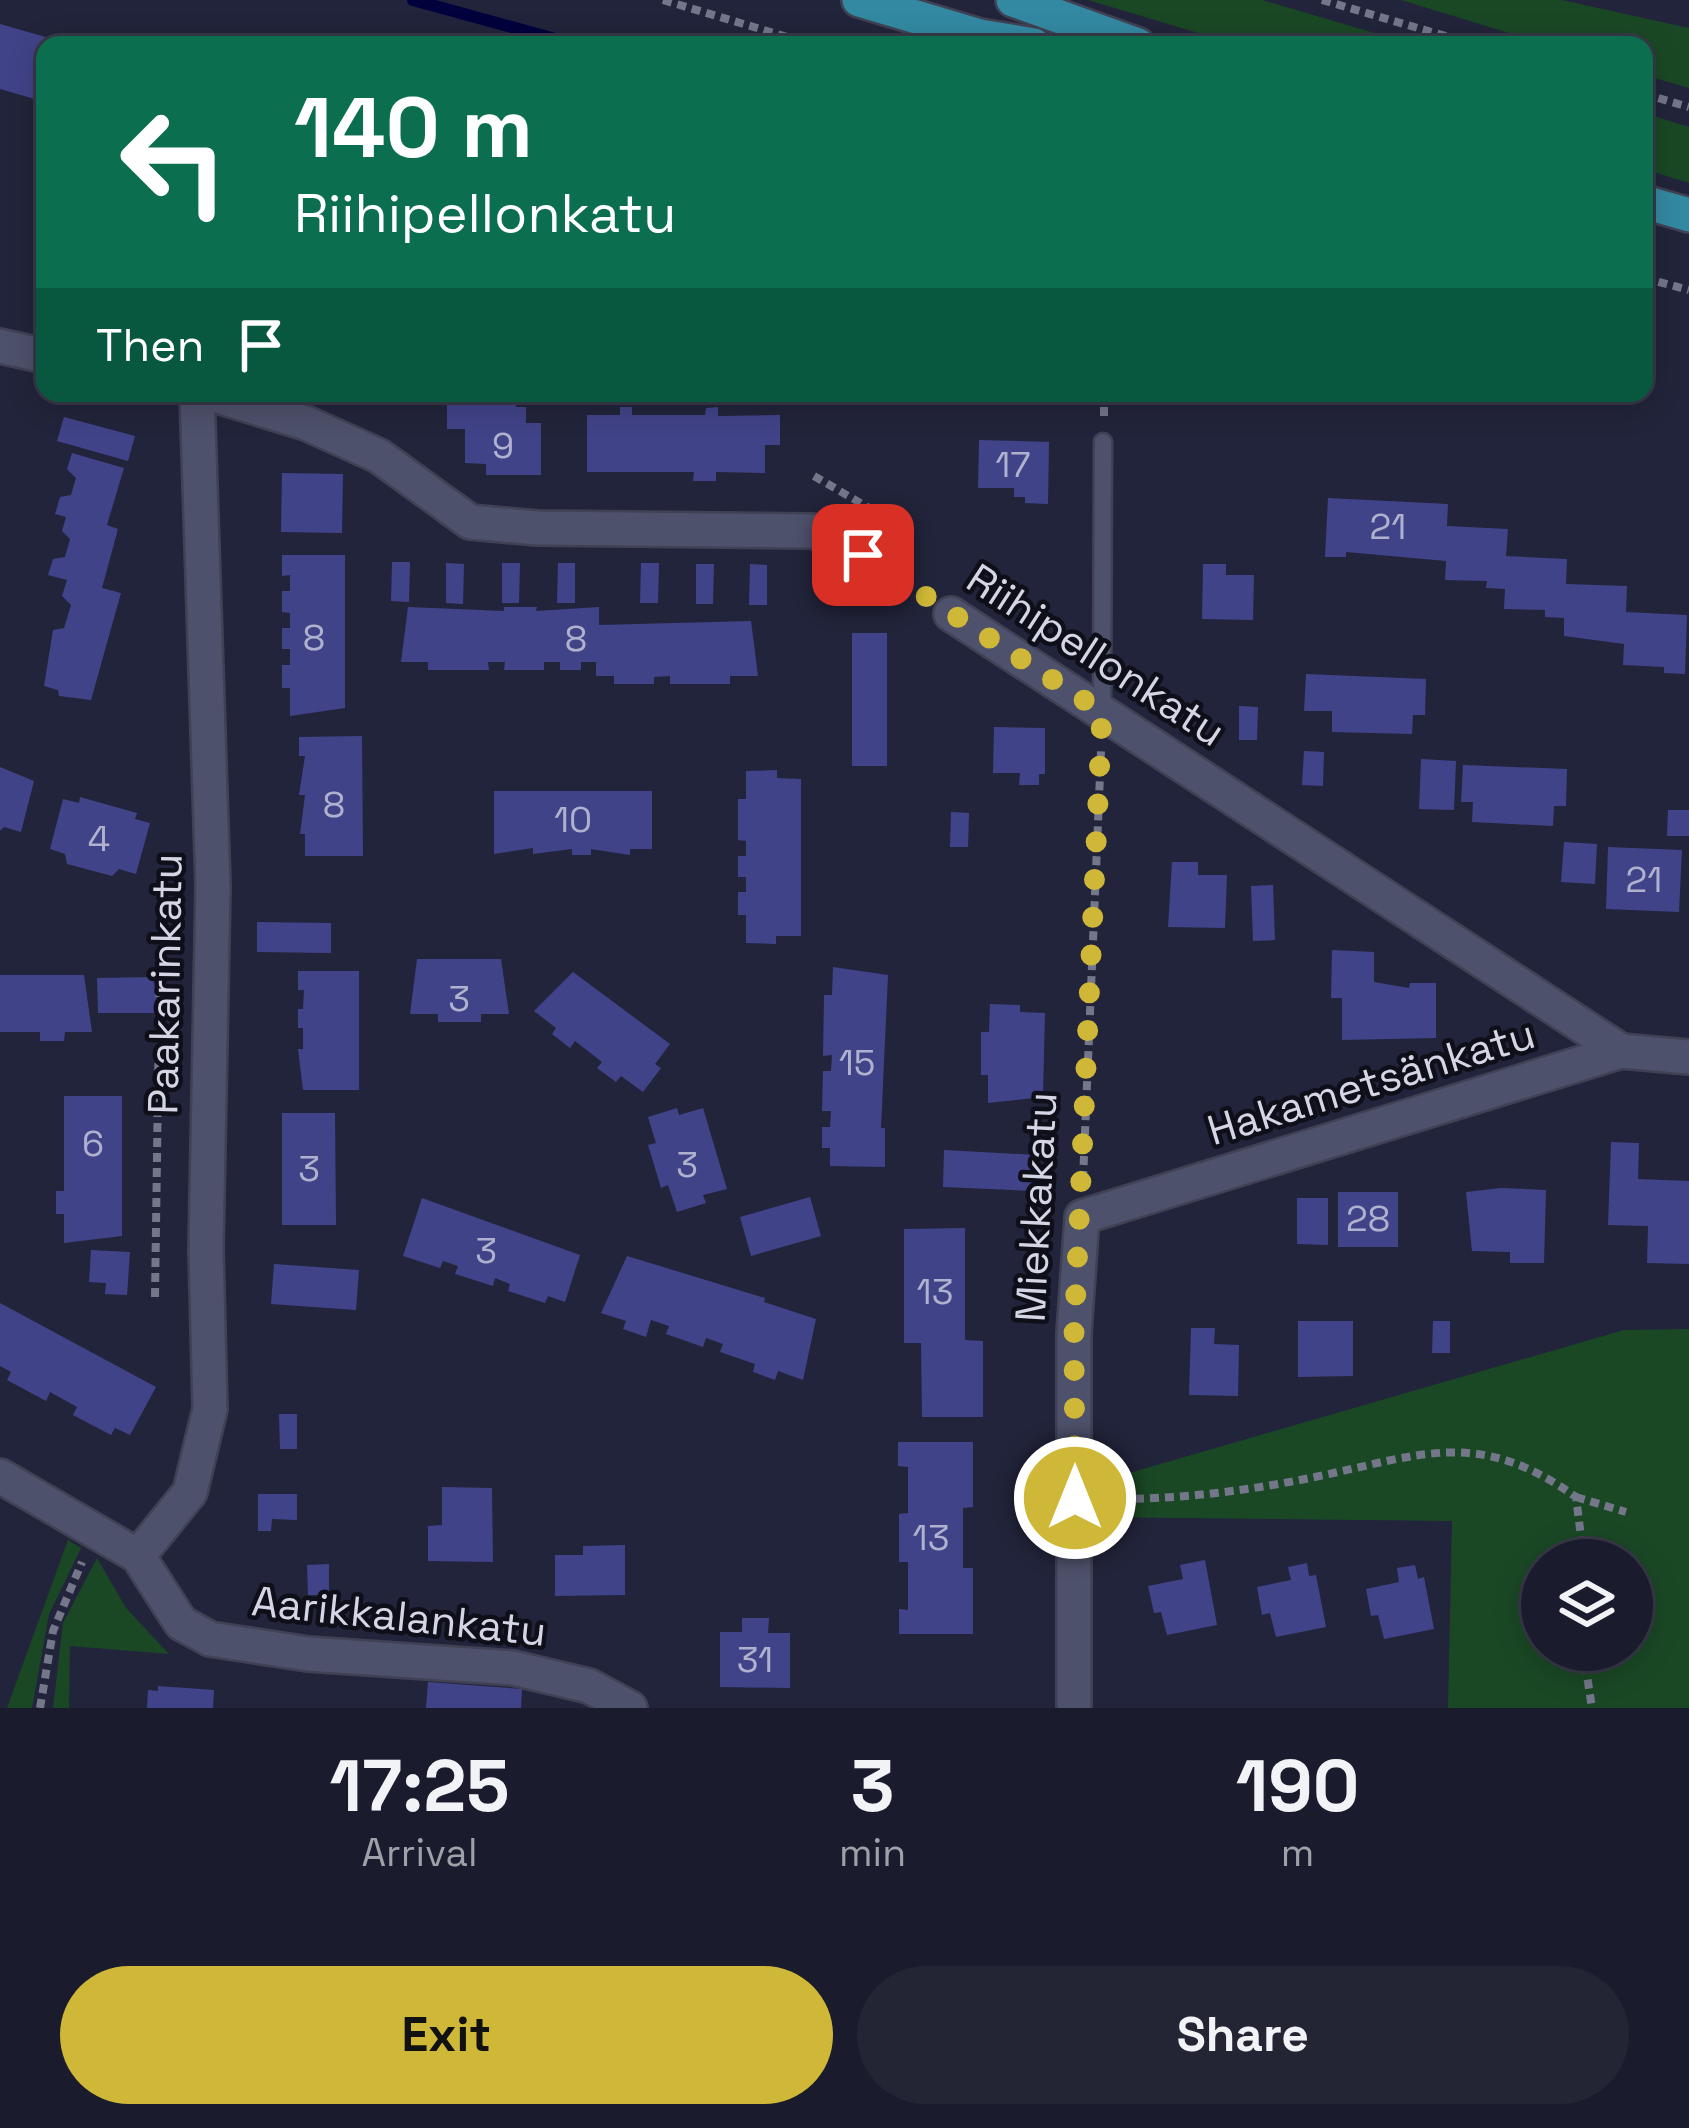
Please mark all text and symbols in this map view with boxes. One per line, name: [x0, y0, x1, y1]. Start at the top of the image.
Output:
text: 140 m: [294, 74, 533, 182]
icon: left: [96, 84, 252, 240]
text: Riihipellonkatu: [294, 179, 676, 248]
icon: arrive: [228, 312, 294, 378]
text: Then: [96, 317, 204, 374]
house number: 9: [492, 423, 514, 469]
house number: 17: [995, 442, 1031, 488]
pin: [812, 504, 914, 606]
house number: 21: [1370, 504, 1406, 550]
icon: arrive: [830, 522, 896, 588]
street label: Riihipellonkatu: [957, 552, 1235, 758]
house number: 8: [303, 615, 325, 661]
house number: 8: [565, 616, 587, 662]
house number: 8: [323, 782, 345, 828]
house number: 10: [554, 797, 592, 843]
house number: 4: [88, 816, 110, 862]
street label: Paakarinkatu: [136, 853, 194, 1115]
house number: 21: [1626, 857, 1662, 903]
house number: 3: [448, 976, 470, 1022]
street label: Hakametsänkatu: [1201, 1007, 1541, 1157]
house number: 15: [839, 1040, 875, 1086]
street label: Miekkakatu: [1004, 1091, 1068, 1323]
house number: 6: [82, 1121, 104, 1167]
house number: 3: [676, 1142, 698, 1188]
house number: 3: [298, 1146, 320, 1192]
house number: 28: [1346, 1196, 1390, 1242]
house number: 3: [475, 1228, 497, 1274]
house number: 13: [917, 1269, 953, 1315]
position arrow: [1012, 1435, 1138, 1561]
house number: 13: [913, 1515, 949, 1561]
map controls: [1521, 1539, 1653, 1671]
button: layers: [1521, 1539, 1653, 1671]
street label: Aarikkalankatu: [249, 1574, 549, 1658]
house number: 31: [737, 1637, 773, 1683]
text: 17:25: [330, 1740, 509, 1832]
text: 3: [851, 1740, 894, 1832]
text: 190: [1236, 1740, 1359, 1832]
text: Arrival: [362, 1828, 477, 1877]
text: min: [839, 1828, 906, 1877]
text: m: [1281, 1828, 1314, 1877]
button: Exit: [60, 1966, 833, 2104]
button: Share: [857, 1966, 1629, 2104]

